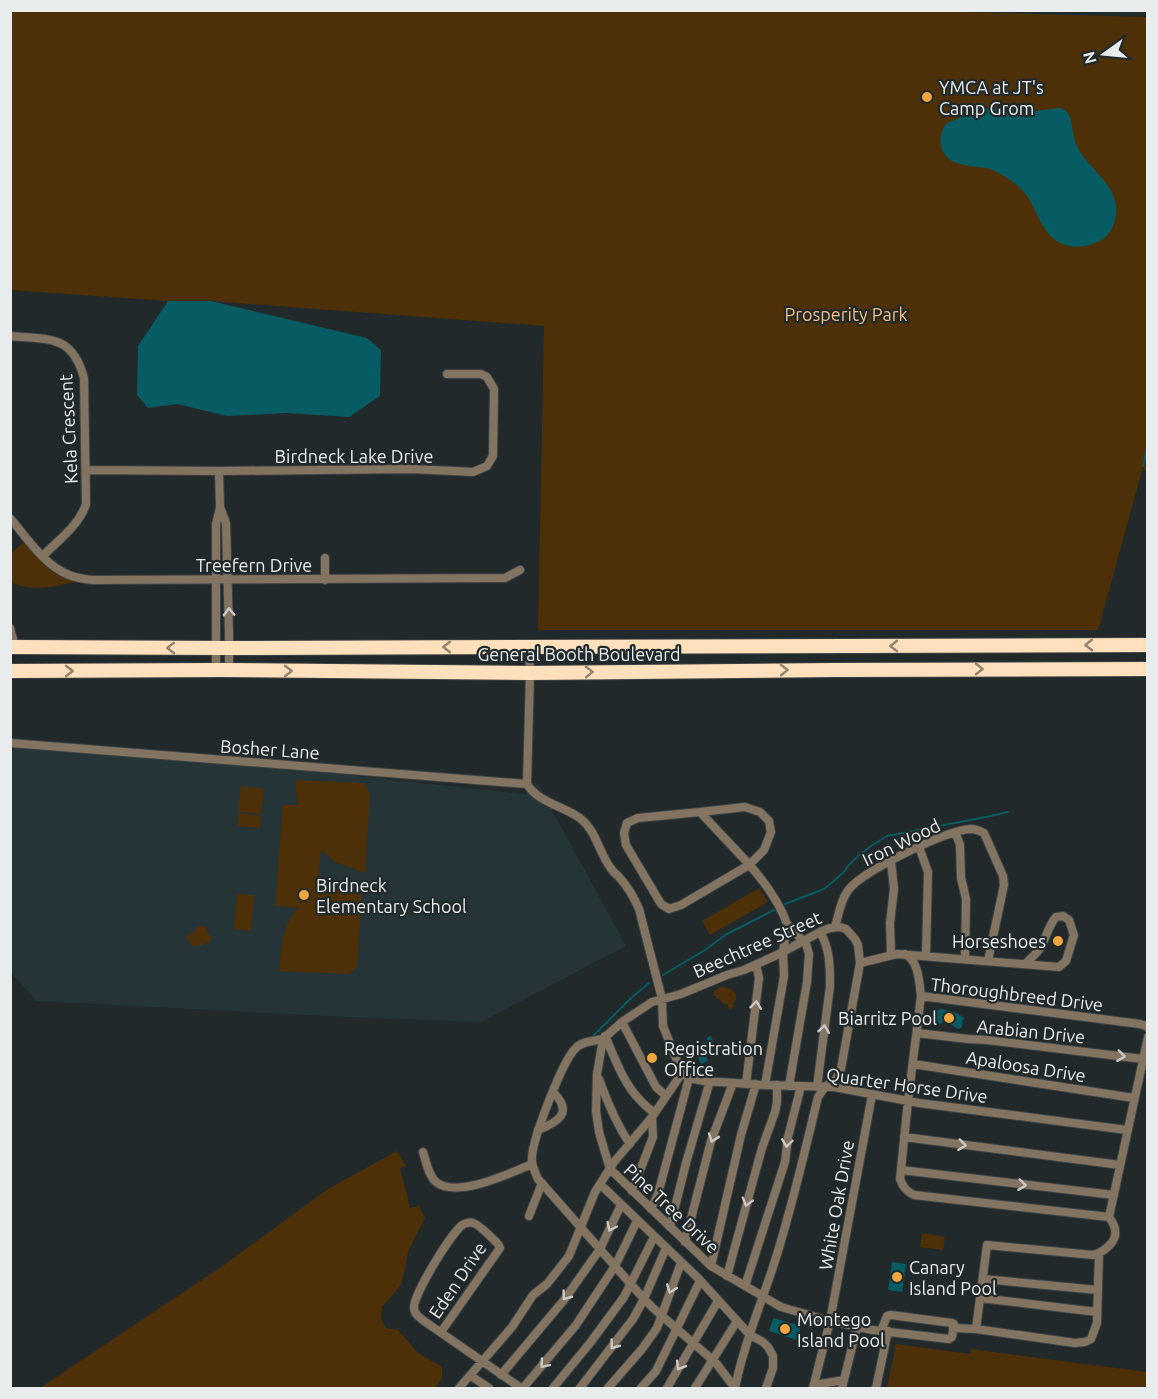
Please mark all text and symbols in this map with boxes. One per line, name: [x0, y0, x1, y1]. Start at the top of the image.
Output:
north arrow: [1074, 24, 1134, 84]
text: N: [1079, 50, 1100, 66]
place label: YMCA at JT's Camp Grom: [939, 77, 1044, 118]
marker: YMCA at JT's Camp Grom: [920, 90, 934, 104]
park label: Prosperity Park: [784, 304, 908, 324]
street label: Kela Crescent: [55, 374, 81, 484]
street label: Birdneck Lake Drive: [275, 446, 433, 466]
street label: Treefern Drive: [196, 555, 312, 575]
one-way arrow: [222, 608, 235, 617]
one-way arrow: [1085, 639, 1094, 651]
one-way arrow: [890, 640, 899, 652]
one-way arrow: [443, 641, 452, 653]
one-way arrow: [166, 642, 175, 654]
street label: General Booth Boulevard: [477, 644, 681, 664]
one-way arrow: [974, 663, 983, 675]
one-way arrow: [779, 664, 788, 676]
one-way arrow: [64, 665, 73, 677]
one-way arrow: [283, 665, 292, 677]
one-way arrow: [584, 666, 593, 678]
street label: Bosher Lane: [220, 736, 320, 762]
street label: Iron Wood: [859, 815, 943, 869]
place label: Birdneck Elementary School: [316, 875, 467, 916]
marker: Birdneck Elementary School: [297, 888, 311, 902]
street label: Beechtree Street: [690, 907, 824, 981]
place label: Horseshoes: [952, 931, 1046, 951]
marker: Horseshoes: [1051, 934, 1065, 948]
street label: Thoroughbreed Drive: [930, 974, 1104, 1014]
one-way arrow: [749, 1001, 762, 1010]
place label: Biarritz Pool: [838, 1008, 937, 1028]
marker: Biarritz Pool: [942, 1011, 956, 1025]
street label: Arabian Drive: [976, 1015, 1086, 1047]
one-way arrow: [817, 1024, 830, 1033]
place label: Registration Office: [664, 1038, 763, 1079]
street label: Apaloosa Drive: [965, 1047, 1087, 1085]
one-way arrow: [1116, 1049, 1125, 1062]
marker: Registration Office: [645, 1051, 659, 1065]
street label: Quarter Horse Drive: [825, 1064, 989, 1107]
one-way arrow: [707, 1132, 720, 1143]
one-way arrow: [958, 1138, 967, 1150]
one-way arrow: [782, 1139, 794, 1148]
street label: White Oak Drive: [815, 1139, 857, 1271]
street label: Pine Tree Drive: [620, 1159, 724, 1257]
one-way arrow: [1017, 1178, 1027, 1190]
one-way arrow: [742, 1196, 754, 1207]
one-way arrow: [606, 1221, 618, 1232]
street label: Eden Drive: [424, 1238, 490, 1322]
place label: Canary Island Pool: [909, 1257, 997, 1298]
marker: Canary Island Pool: [890, 1270, 904, 1284]
one-way arrow: [666, 1283, 678, 1294]
one-way arrow: [562, 1290, 573, 1301]
place label: Montego Island Pool: [797, 1309, 885, 1350]
marker: Montego Island Pool: [778, 1322, 792, 1336]
one-way arrow: [610, 1338, 621, 1349]
one-way arrow: [540, 1357, 551, 1368]
one-way arrow: [676, 1360, 688, 1370]

